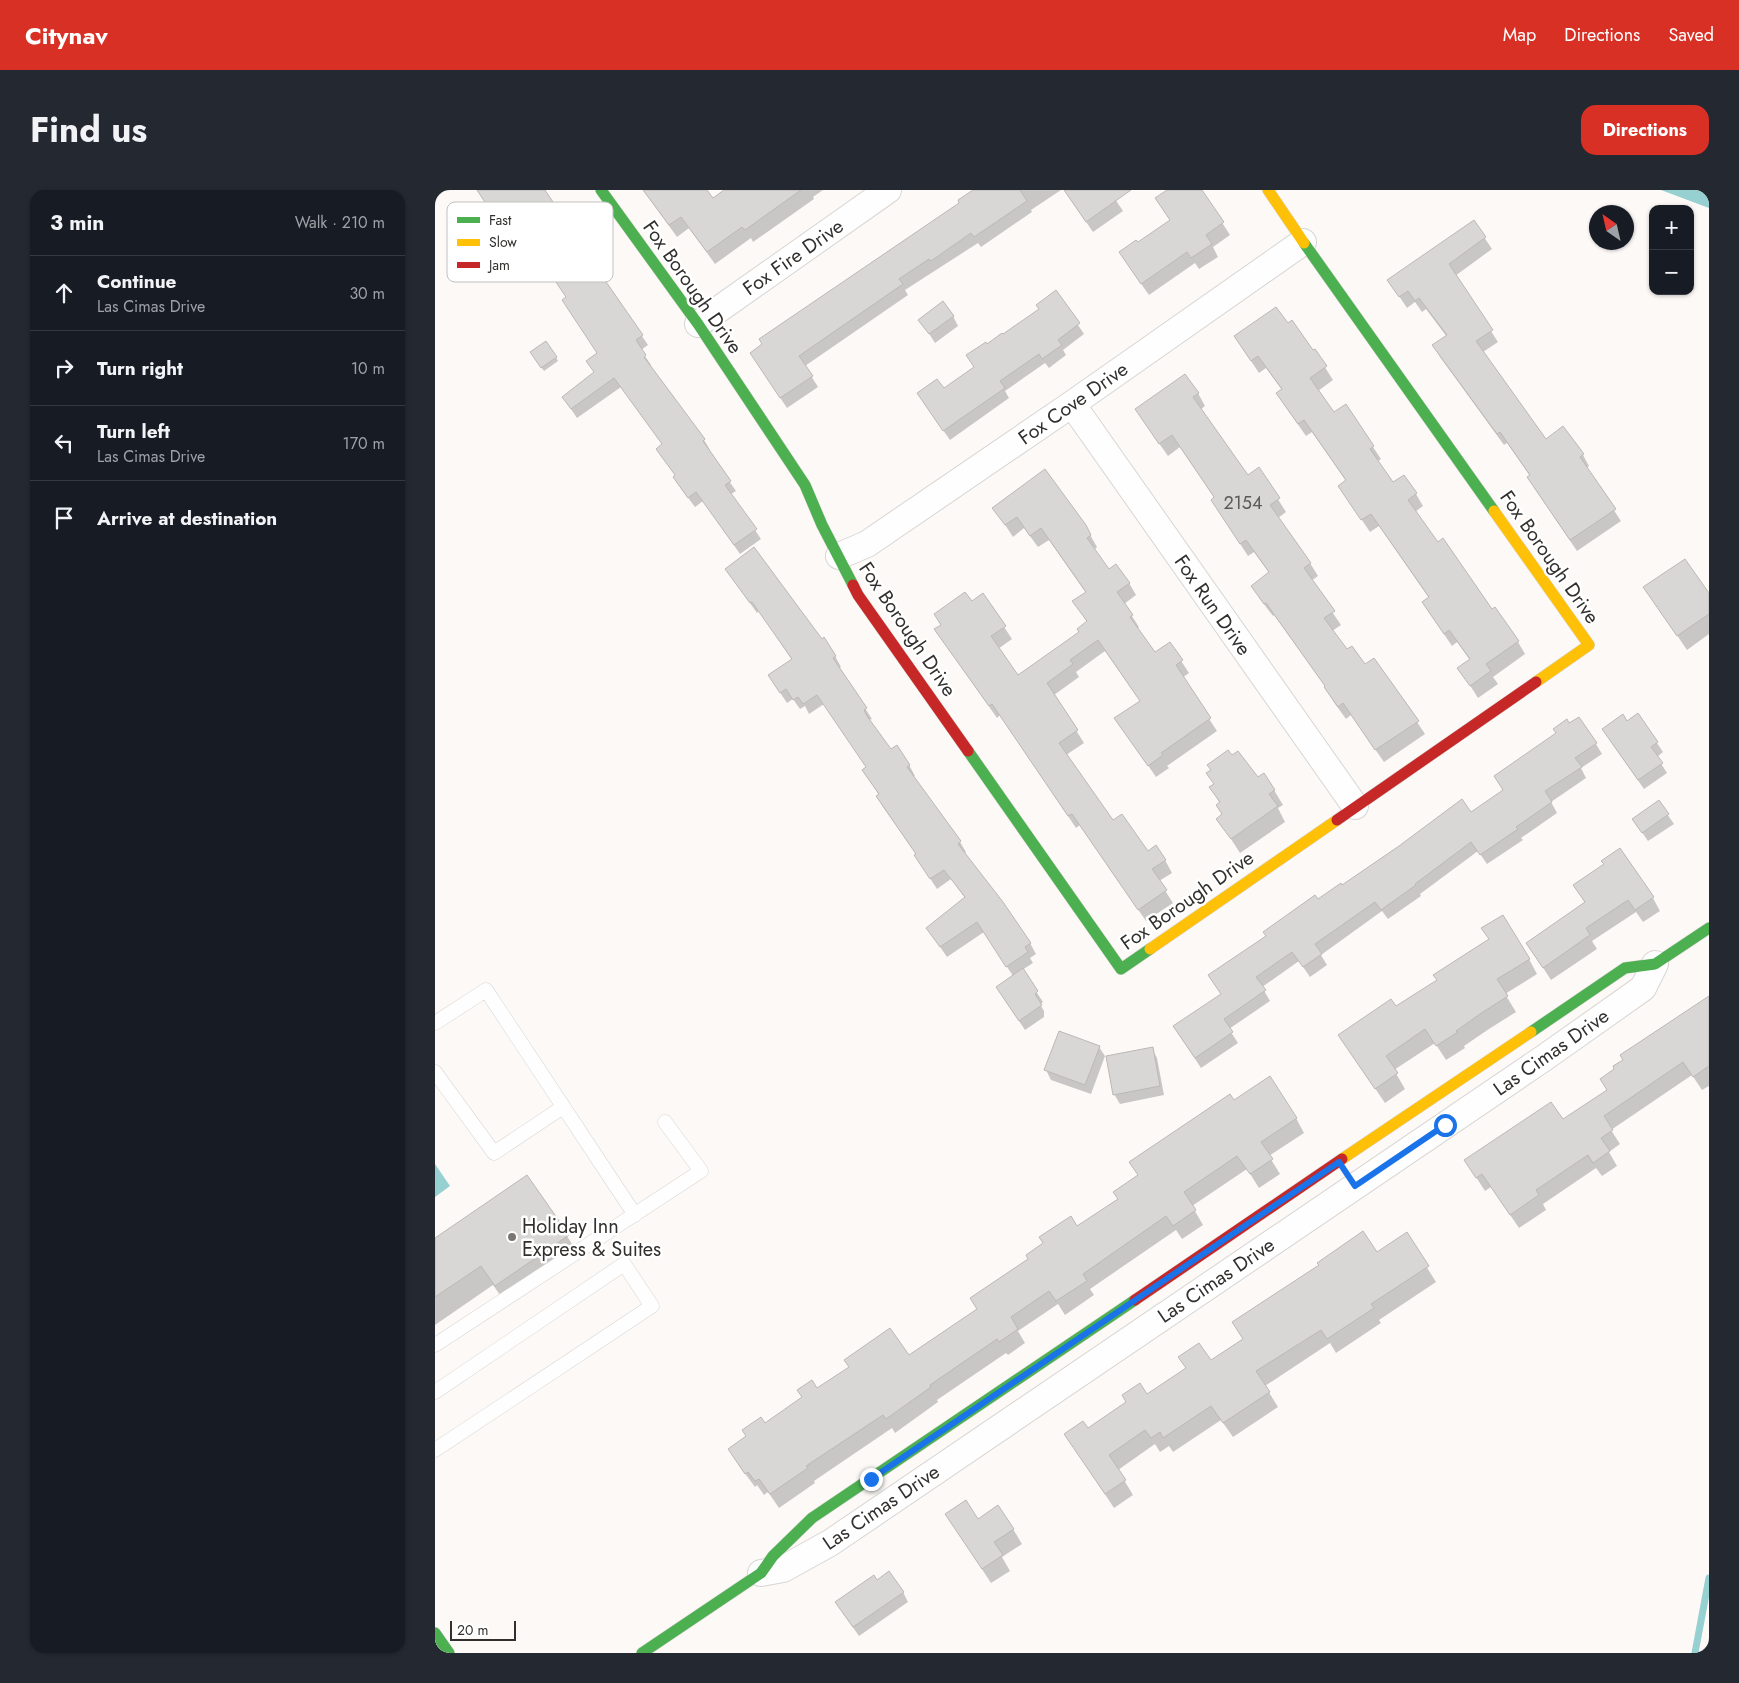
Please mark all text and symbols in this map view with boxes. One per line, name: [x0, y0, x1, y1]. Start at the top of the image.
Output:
text: Citynav: [25, 18, 108, 53]
text: Map: [1503, 22, 1536, 48]
text: Directions: [1564, 22, 1640, 48]
text: Saved: [1668, 22, 1714, 48]
text: Find us: [30, 105, 147, 155]
button: Directions: [1581, 105, 1709, 155]
legend: [447, 202, 613, 282]
north arrow: [1589, 205, 1634, 250]
map controls: [1649, 205, 1694, 295]
button: +: [1649, 205, 1694, 250]
text: 3 min: [50, 208, 104, 238]
text: Fast: [489, 210, 512, 230]
text: Walk · 210 m: [295, 211, 385, 234]
street label: Fox Fire Drive: [737, 212, 850, 303]
street label: Fox Borough Drive: [636, 215, 749, 360]
text: Slow: [489, 232, 517, 252]
button: −: [1649, 250, 1694, 295]
text: Jam: [487, 255, 510, 275]
text: Continue: [97, 268, 176, 295]
icon: ahead: [50, 279, 78, 307]
text: 30 m: [349, 282, 385, 305]
text: Las Cimas Drive: [97, 295, 205, 318]
icon: right: [50, 354, 78, 382]
text: Turn right: [97, 355, 183, 382]
street label: Fox Cove Drive: [1013, 355, 1134, 452]
text: 10 m: [351, 357, 385, 380]
text: Turn left: [97, 418, 170, 445]
icon: left: [50, 429, 78, 457]
text: 170 m: [343, 432, 385, 455]
text: Las Cimas Drive: [97, 445, 205, 468]
street label: Fox Borough Drive: [1493, 485, 1606, 630]
house number: 2154: [1224, 490, 1263, 516]
icon: arrive: [50, 504, 78, 532]
text: Arrive at destination: [97, 505, 277, 532]
street label: Fox Run Drive: [1167, 549, 1258, 662]
street label: Fox Borough Drive: [852, 556, 963, 702]
street label: Fox Borough Drive: [1115, 844, 1260, 957]
street label: Las Cimas Drive: [1488, 1002, 1615, 1103]
route start: [1434, 1114, 1457, 1137]
place label: Holiday Inn Express & Suites: [522, 1212, 661, 1264]
marker: Holiday Inn Express & Suites: [506, 1231, 518, 1243]
street label: Las Cimas Drive: [1152, 1231, 1280, 1330]
street label: Las Cimas Drive: [817, 1458, 945, 1557]
route end: [860, 1468, 883, 1491]
scale bar: [450, 1618, 516, 1641]
text: 20 m: [457, 1620, 489, 1640]

